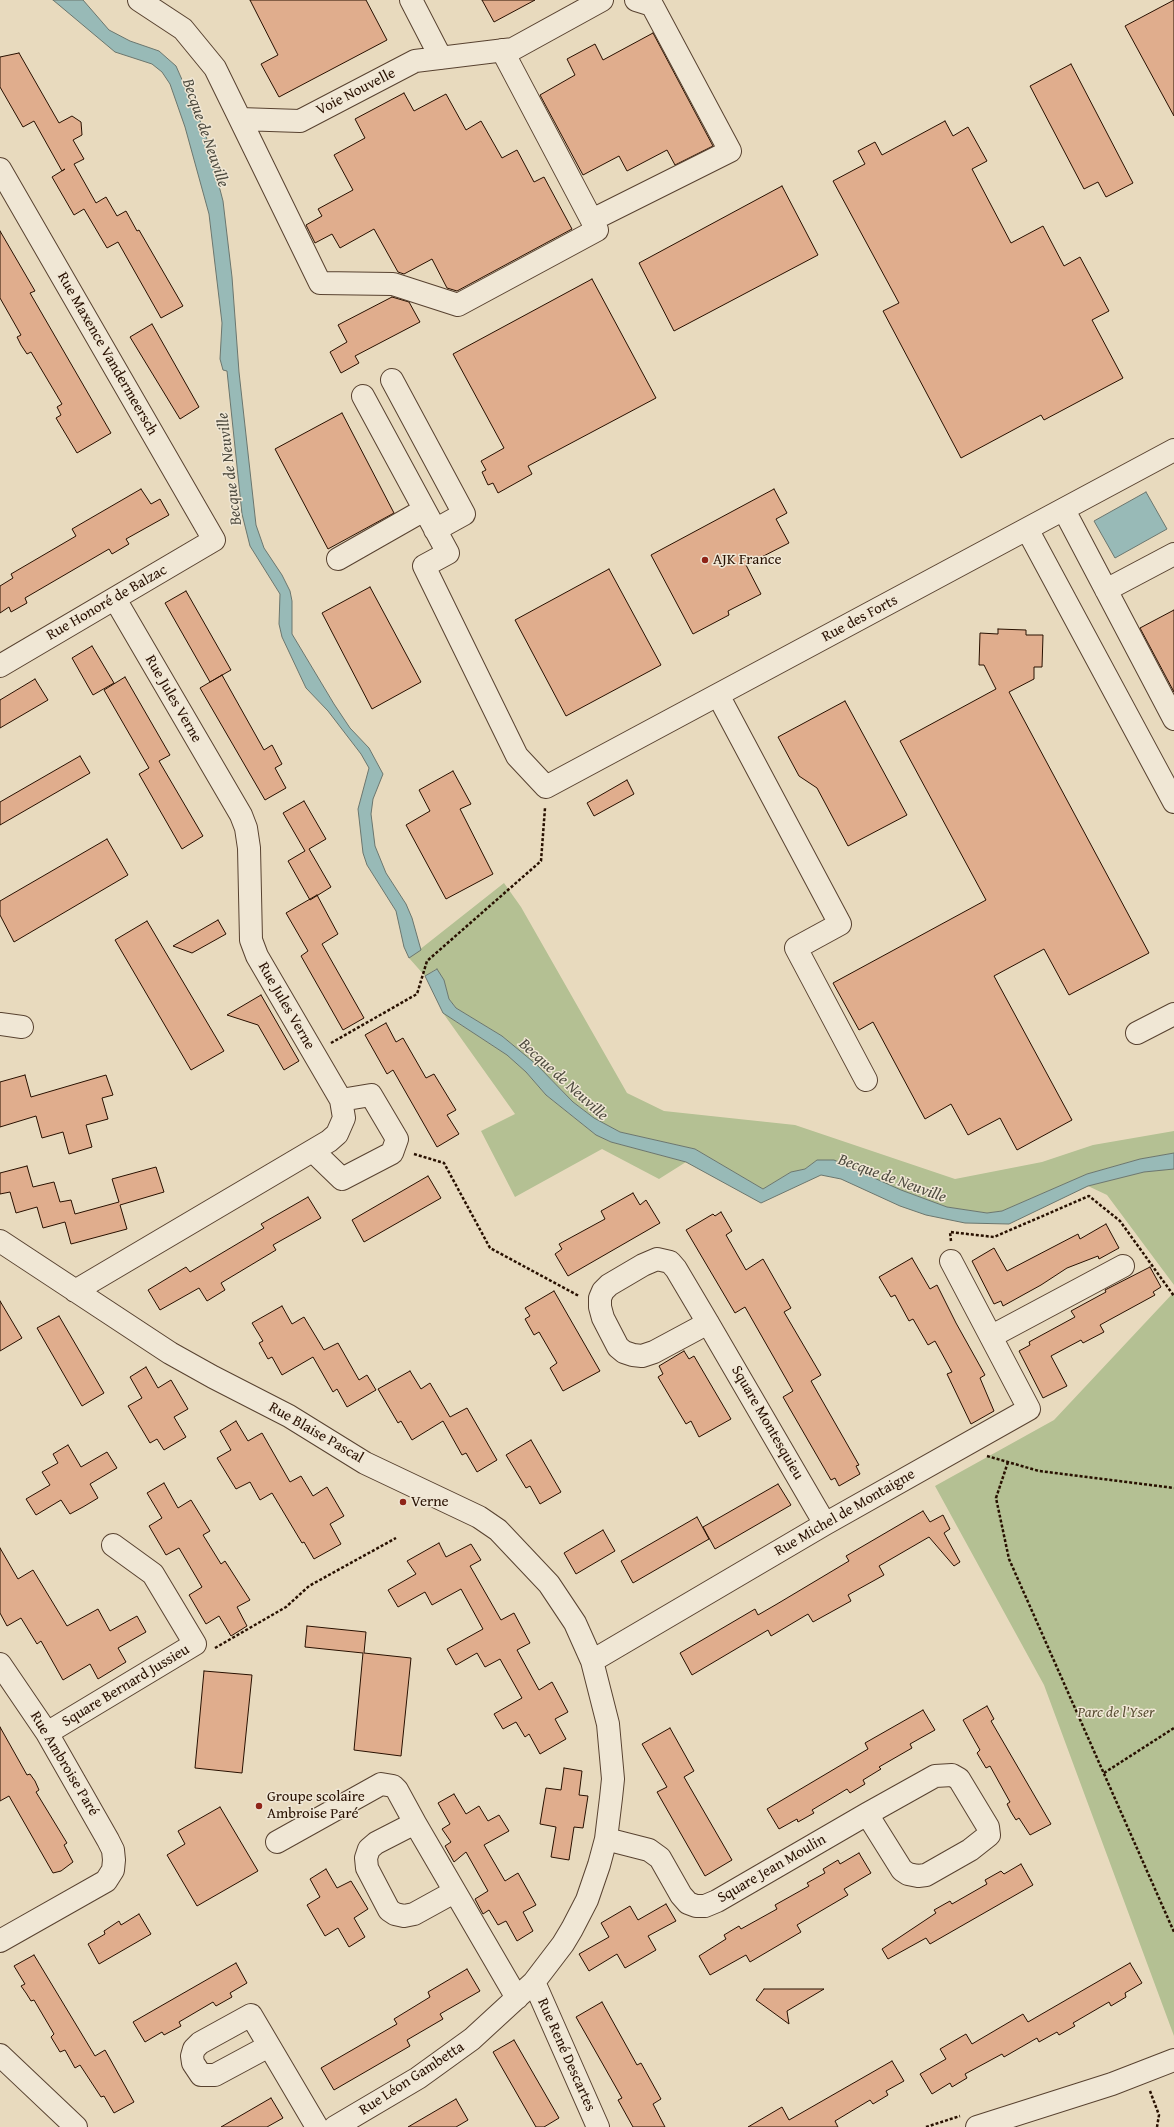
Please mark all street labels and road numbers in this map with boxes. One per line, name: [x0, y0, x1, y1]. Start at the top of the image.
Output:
street label: Voie Nouvelle: [313, 64, 399, 120]
street label: Rue Maxence Vandermeersch: [53, 269, 161, 439]
street label: Rue Honoré de Balzac: [44, 561, 170, 645]
street label: Rue des Forts: [819, 592, 901, 646]
street label: Rue Jules Verne: [141, 652, 205, 746]
street label: Rue Jules Verne: [254, 959, 318, 1053]
street label: Square Montesquieu: [727, 1363, 807, 1483]
street label: Rue Blaise Pascal: [265, 1399, 367, 1467]
street label: Rue Michel de Montaigne: [772, 1465, 918, 1561]
street label: Square Bernard Jussieu: [59, 1641, 193, 1731]
street label: Rue Ambroise Paré: [26, 1708, 102, 1820]
street label: Square Jean Moulin: [715, 1831, 829, 1907]
street label: Rue René Descartes: [533, 1996, 599, 2114]
street label: Rue Léon Gambetta: [356, 2038, 468, 2120]

